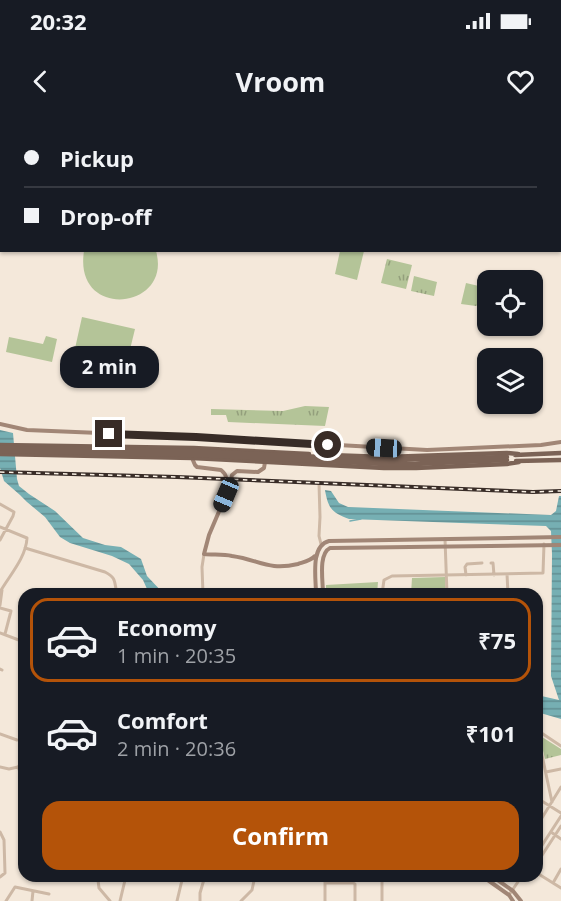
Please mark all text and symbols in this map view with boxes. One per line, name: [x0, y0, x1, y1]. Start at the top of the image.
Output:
text: 20:32: [30, 6, 87, 36]
text: Vroom: [236, 63, 325, 100]
icon: back: [24, 65, 57, 98]
icon: heart: [504, 65, 537, 98]
text: Pickup: [60, 143, 134, 173]
text: Drop-off: [60, 201, 152, 231]
map controls: [477, 270, 543, 414]
button: locate: [477, 270, 543, 336]
callout: 2 min: [60, 347, 158, 389]
button: layers: [477, 348, 543, 414]
text: 2 min: [82, 353, 137, 380]
route end: [95, 420, 122, 447]
route start: [314, 431, 341, 458]
car: [366, 438, 402, 458]
car: [211, 475, 241, 515]
text: Economy: [117, 612, 216, 642]
icon: car: [45, 613, 99, 667]
text: ₹75: [478, 625, 516, 655]
text: 1 min · 20:35: [117, 642, 236, 669]
text: Comfort: [117, 705, 208, 735]
icon: car: [45, 706, 99, 760]
text: ₹101: [466, 718, 516, 748]
text: 2 min · 20:36: [117, 735, 236, 762]
button: Confirm: [42, 801, 519, 870]

